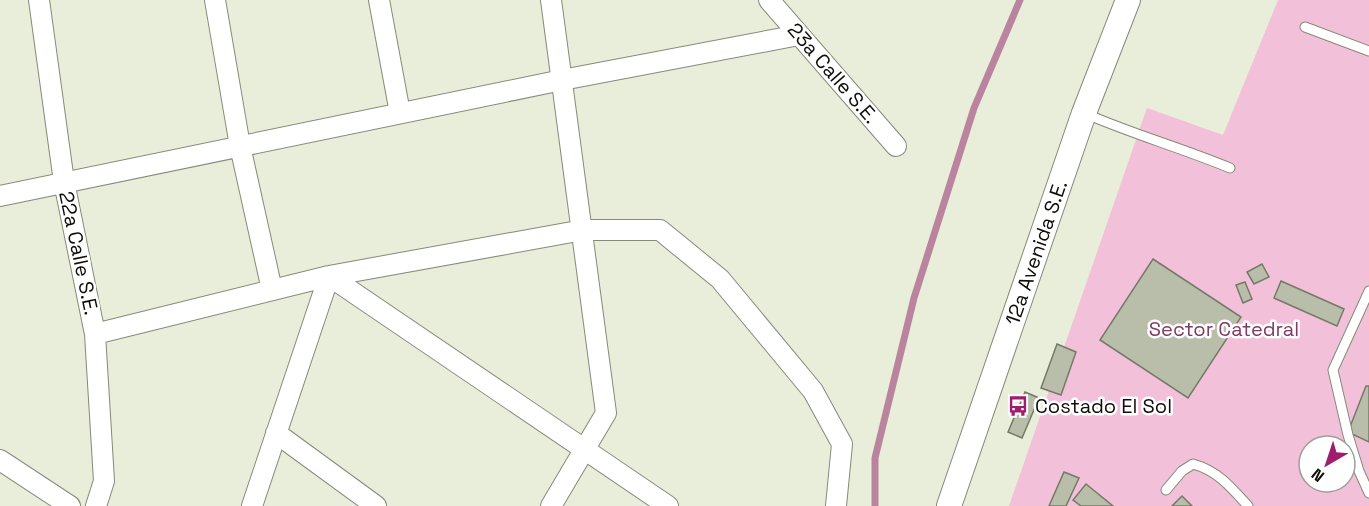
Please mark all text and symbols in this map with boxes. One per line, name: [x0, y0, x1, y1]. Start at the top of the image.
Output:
street label: 23a Calle S.E.: [782, 17, 884, 129]
street label: 12a Avenida S.E.: [999, 177, 1073, 328]
street label: 22a Calle S.E.: [53, 189, 105, 317]
park label: Sector Catedral: [1149, 316, 1299, 342]
place label: Costado El Sol: [1035, 393, 1172, 419]
bus stop icon: Costado El Sol: [1006, 394, 1030, 418]
north arrow: [1297, 434, 1357, 494]
text: N: [1307, 464, 1329, 487]

